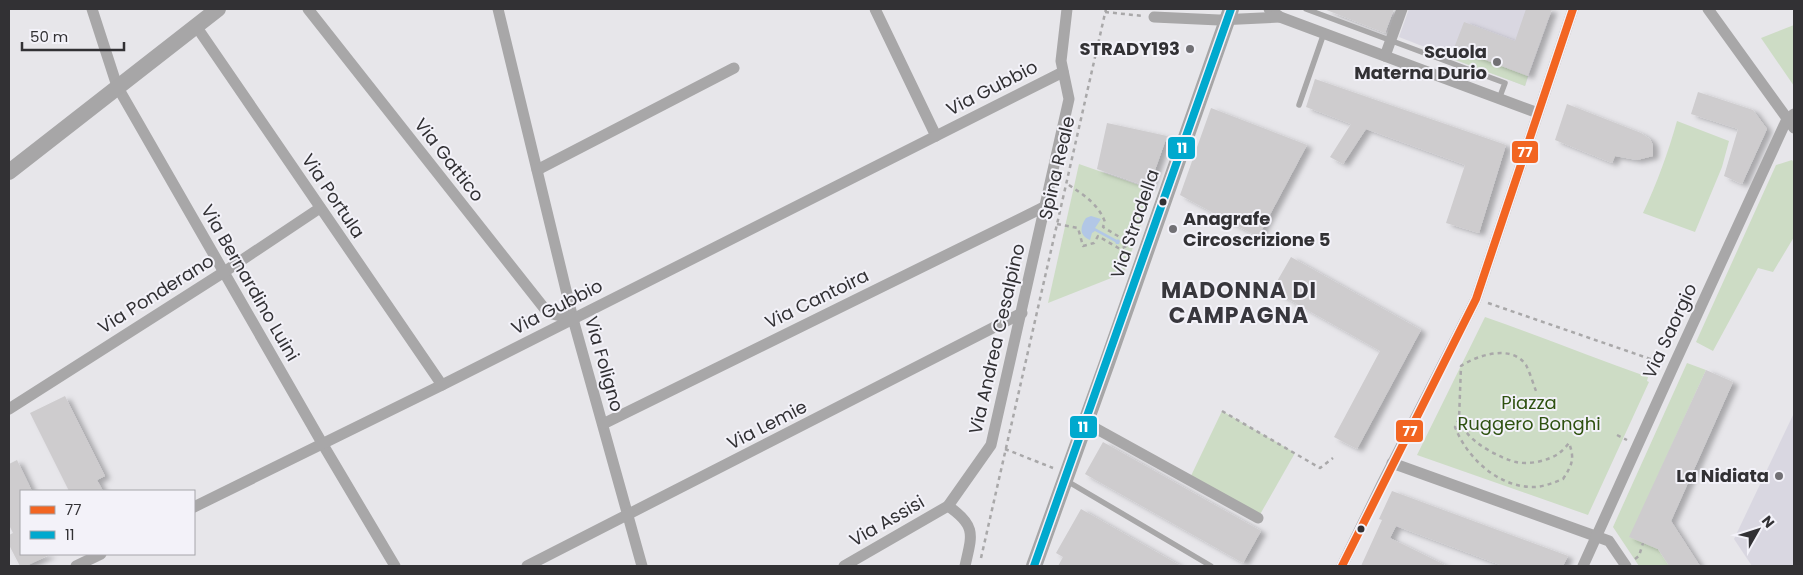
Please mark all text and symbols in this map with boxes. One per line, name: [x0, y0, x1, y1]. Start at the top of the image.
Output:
scale bar: [22, 20, 125, 52]
text: 50 m: [30, 26, 68, 47]
place label: STRADY193: [1079, 36, 1180, 61]
place label: Scuola Materna Durio: [1354, 39, 1487, 85]
marker: STRADY193: [1184, 43, 1196, 55]
street label: Via Gubbio: [942, 54, 1042, 121]
marker: Scuola Materna Durio: [1491, 56, 1503, 68]
street label: Via Gattico: [409, 113, 490, 207]
street label: Spina Reale: [1032, 114, 1081, 222]
line badge: 11: [1167, 136, 1196, 160]
text: 11: [1177, 138, 1187, 158]
line badge: 77: [1511, 140, 1539, 164]
text: 77: [1518, 142, 1533, 162]
street label: Via Portula: [296, 149, 371, 243]
street label: Via Stradella: [1104, 166, 1165, 282]
unlabelled marker: [1158, 197, 1168, 207]
street label: Via Bernardino Luini: [195, 200, 306, 366]
place label: Anagrafe Circoscrizione 5: [1183, 206, 1330, 252]
marker: Anagrafe Circoscrizione 5: [1167, 223, 1179, 235]
street label: Via Andrea Cesalpino: [962, 241, 1031, 437]
street label: Via Ponderano: [93, 248, 218, 339]
street label: Via Cantoira: [761, 263, 873, 334]
street label: Via Gubbio: [507, 273, 607, 340]
district label: MADONNA DI CAMPAGNA: [1161, 275, 1317, 331]
street label: Via Saorgio: [1637, 279, 1703, 383]
street label: Via Foligno: [579, 313, 630, 415]
park label: Piazza Ruggero Bonghi: [1457, 390, 1601, 436]
street label: Via Lemie: [722, 394, 811, 455]
line badge: 11: [1069, 415, 1098, 439]
text: 11: [1078, 417, 1088, 437]
line badge: 77: [1395, 419, 1424, 443]
text: 77: [1403, 421, 1418, 441]
place label: La Nidiata: [1676, 463, 1769, 488]
marker: La Nidiata: [1773, 470, 1785, 482]
street label: Via Assisi: [845, 489, 929, 552]
legend: [20, 490, 195, 555]
text: 77: [65, 499, 81, 520]
north arrow: [1733, 505, 1783, 555]
text: N: [1757, 511, 1779, 532]
text: 11: [65, 524, 75, 545]
unlabelled marker: [1356, 524, 1366, 534]

